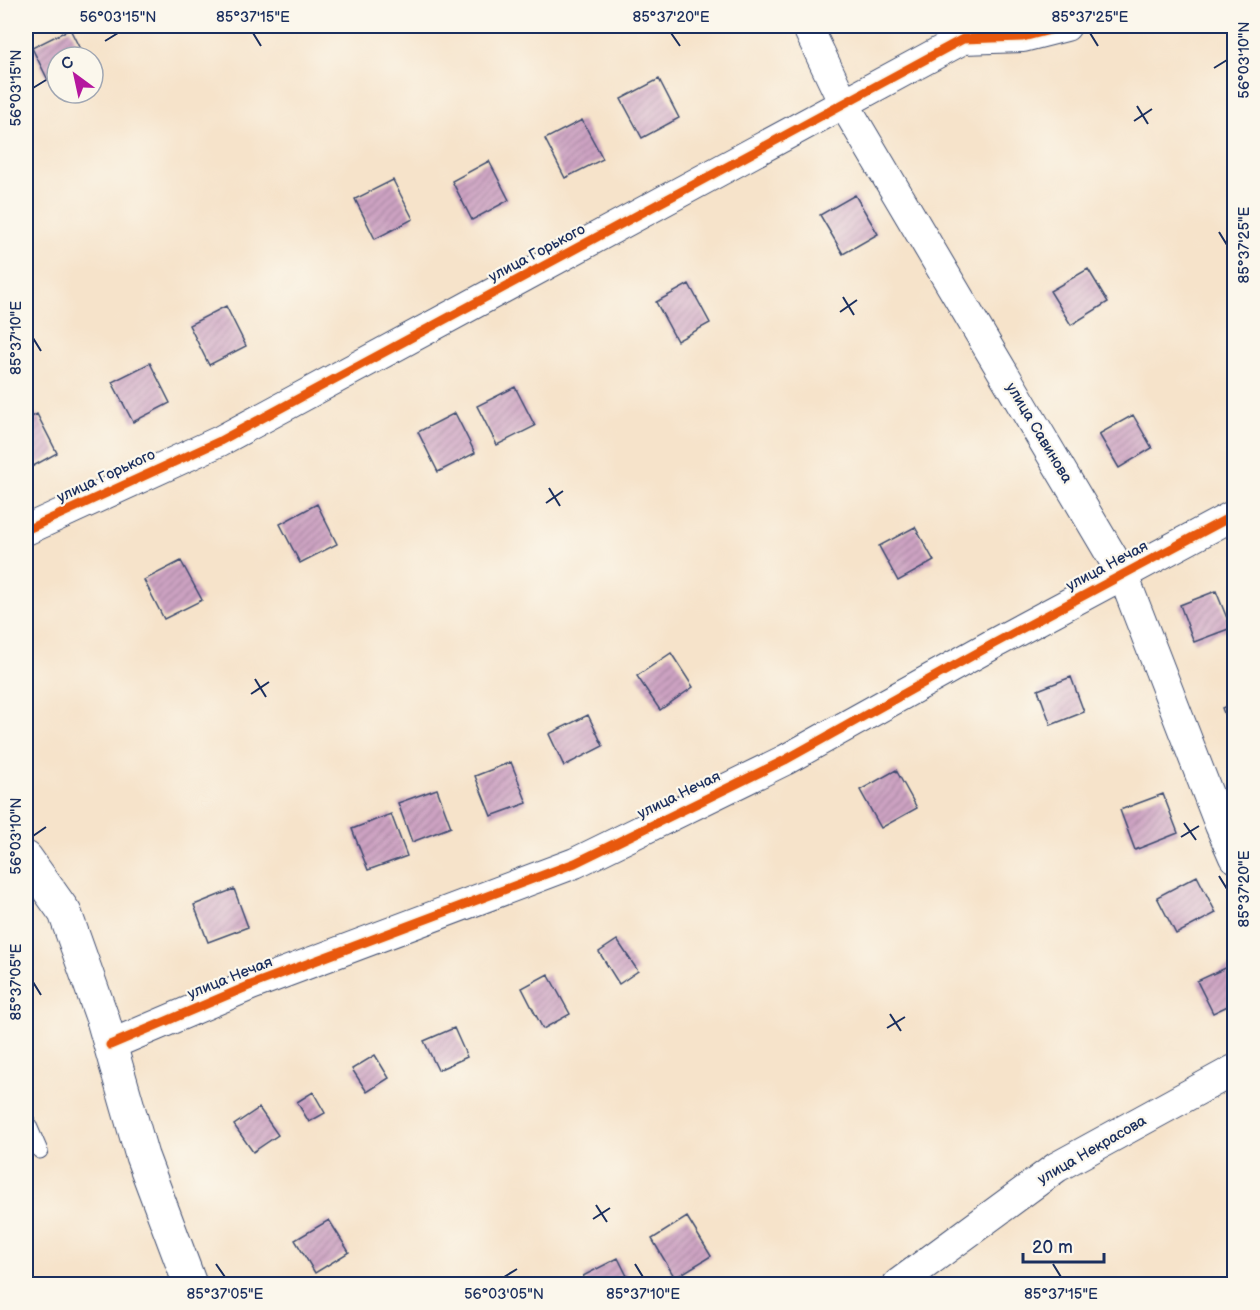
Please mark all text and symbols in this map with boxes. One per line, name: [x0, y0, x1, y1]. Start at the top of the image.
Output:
text: 56°03'15"N: [79, 8, 157, 27]
text: 85°37'15"E: [216, 8, 290, 27]
text: 85°37'20"E: [632, 8, 710, 27]
text: 85°37'25"E: [1052, 8, 1129, 27]
text: 56°03'10"N: [1235, 21, 1254, 99]
north arrow: [45, 45, 105, 105]
text: 56°03'15"N: [7, 49, 26, 127]
text: С: [58, 53, 77, 75]
text: 85°37'25"E: [1235, 206, 1254, 283]
street label: улица Горького: [486, 220, 589, 286]
text: 85°37'10"E: [7, 301, 26, 375]
street label: улица Савинова: [1002, 379, 1077, 487]
street label: улица Горького: [54, 445, 158, 507]
street label: улица Нечая: [1063, 536, 1151, 596]
street label: улица Нечая: [634, 767, 724, 823]
text: 56°03'10"N: [7, 797, 26, 875]
text: 85°37'20"E: [1235, 850, 1254, 928]
text: 85°37'05"E: [7, 943, 26, 1020]
street label: улица Нечая: [185, 952, 275, 1004]
street label: улица Некрасова: [1034, 1111, 1150, 1189]
scale bar: [1023, 1226, 1104, 1264]
text: 20 m: [1032, 1237, 1073, 1258]
text: 85°37'05"E: [187, 1285, 264, 1304]
text: 56°03'05"N: [464, 1285, 544, 1304]
text: 85°37'10"E: [606, 1285, 680, 1304]
text: 85°37'15"E: [1024, 1285, 1098, 1304]

